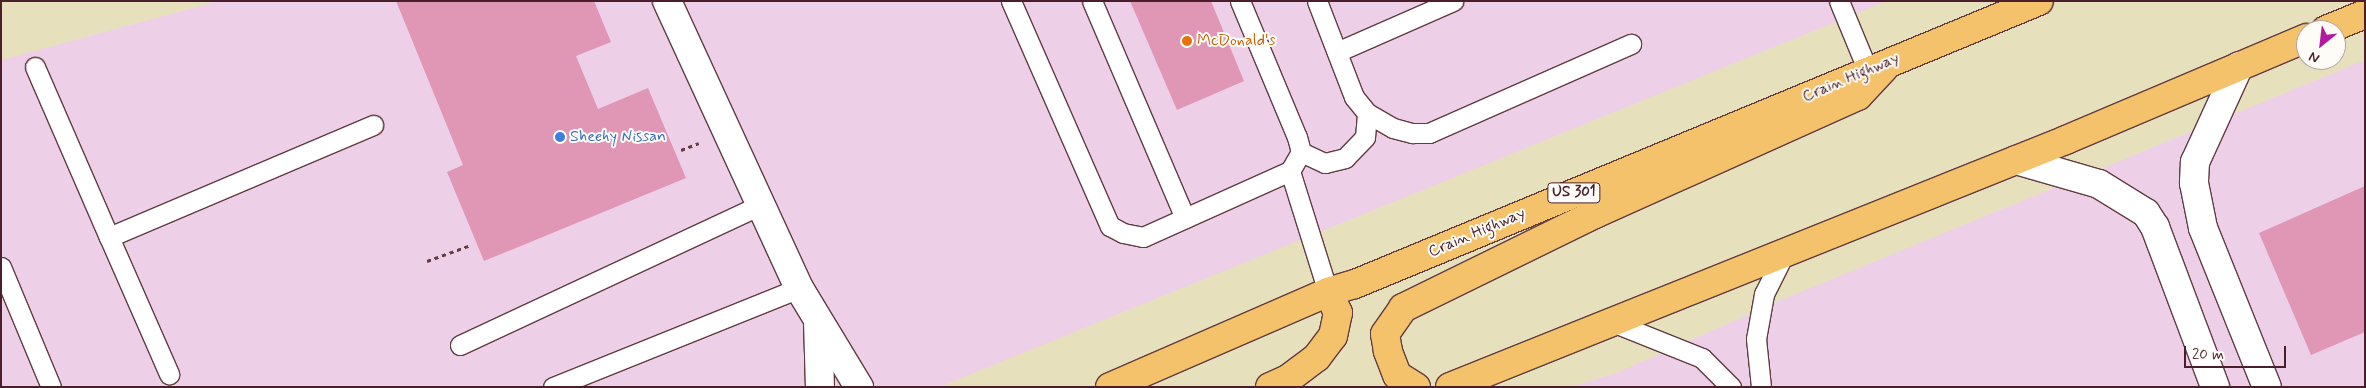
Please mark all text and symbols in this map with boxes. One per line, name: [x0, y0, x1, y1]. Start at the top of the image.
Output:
north arrow: [2296, 20, 2346, 70]
place label: McDonald's: [1197, 31, 1276, 51]
marker: McDonald's: [1181, 35, 1193, 47]
text: N: [2306, 47, 2323, 67]
street label: Crain Highway: [1800, 49, 1902, 107]
place label: Sheehy Nissan: [570, 127, 665, 147]
marker: Sheehy Nissan: [554, 131, 566, 143]
road number: US 301: [1546, 180, 1602, 206]
street label: Crain Highway: [1426, 204, 1528, 262]
scale bar: [2186, 336, 2288, 368]
text: 20 m: [2192, 345, 2224, 365]

